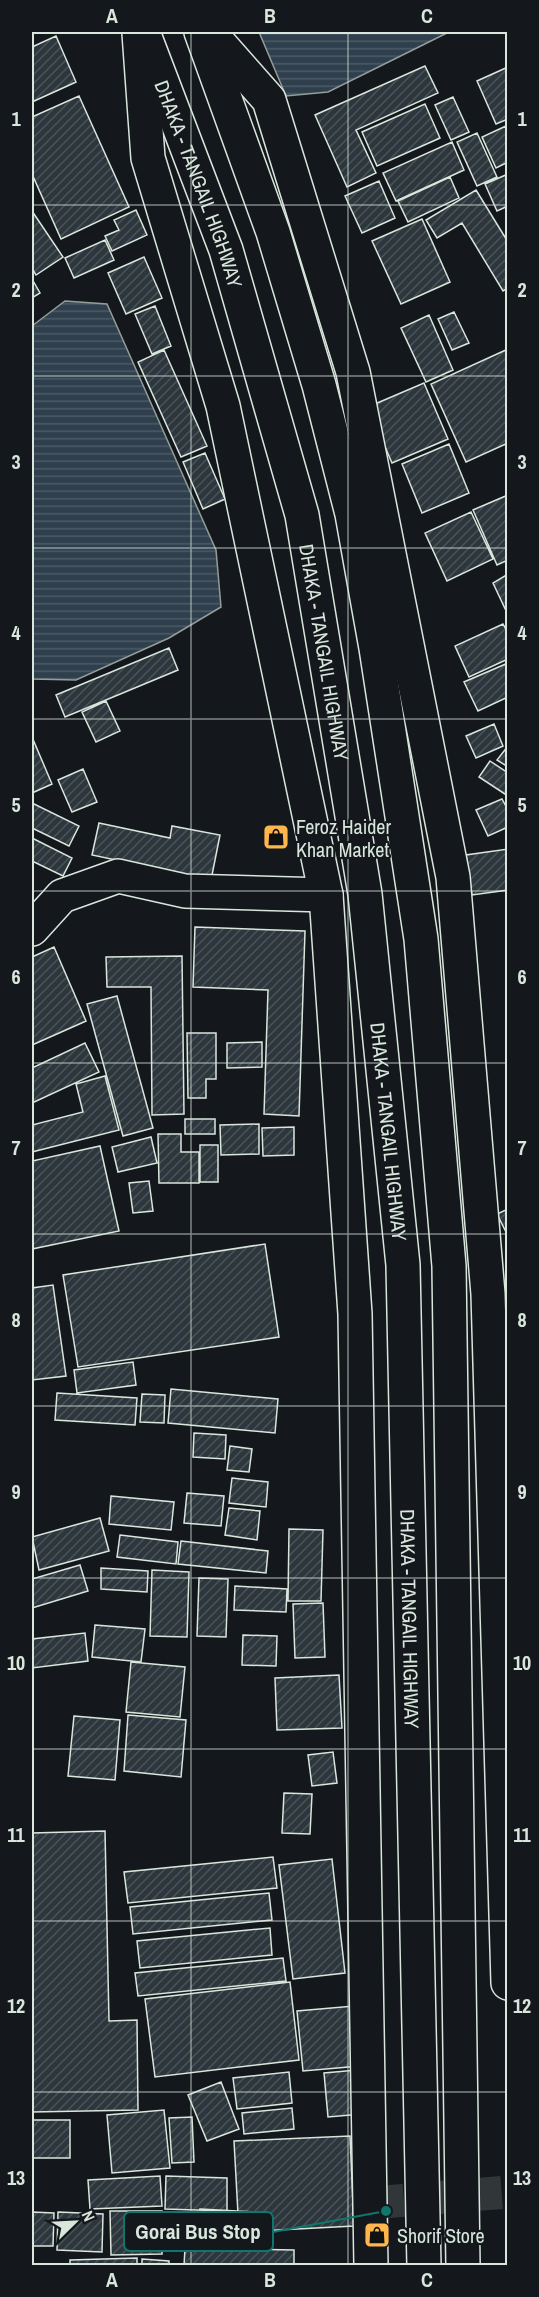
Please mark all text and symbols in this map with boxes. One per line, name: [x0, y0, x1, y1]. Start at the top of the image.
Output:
text: A: [106, 2, 118, 29]
text: B: [264, 2, 276, 29]
text: C: [421, 2, 433, 29]
street label: DHAKA - TANGAIL HIGHWAY: [149, 76, 250, 291]
text: 1: [11, 105, 21, 132]
text: 1: [517, 105, 527, 132]
text: 2: [11, 276, 21, 303]
text: 2: [517, 276, 527, 303]
text: 3: [11, 448, 21, 475]
text: 3: [517, 448, 527, 475]
street label: DHAKA - TANGAIL HIGHWAY: [293, 542, 356, 763]
text: 4: [11, 619, 21, 646]
text: 4: [517, 619, 527, 646]
text: 5: [11, 791, 21, 818]
text: 5: [517, 791, 527, 818]
place label: Feroz Haider Khan Market: [296, 813, 391, 863]
shop icon: Feroz Haider Khan Market: [261, 822, 291, 852]
text: 6: [11, 963, 21, 990]
text: 6: [517, 963, 527, 990]
street label: DHAKA - TANGAIL HIGHWAY: [365, 1021, 414, 1242]
text: 7: [11, 1134, 21, 1161]
text: 7: [517, 1134, 527, 1161]
text: 8: [11, 1306, 21, 1333]
text: 8: [517, 1306, 527, 1333]
text: 9: [11, 1478, 21, 1505]
text: 9: [517, 1478, 527, 1505]
street label: DHAKA - TANGAIL HIGHWAY: [395, 1509, 426, 1729]
text: 10: [7, 1649, 25, 1676]
text: 10: [513, 1649, 531, 1676]
text: 11: [7, 1821, 26, 1848]
text: 11: [513, 1821, 532, 1848]
text: 12: [7, 1992, 25, 2019]
text: 12: [513, 1992, 531, 2019]
text: 13: [7, 2164, 25, 2191]
text: 13: [513, 2164, 531, 2191]
north arrow: [45, 2192, 105, 2252]
text: N: [77, 2207, 101, 2225]
callout: Gorai Bus Stop: [124, 2212, 273, 2251]
text: Gorai Bus Stop: [135, 2217, 261, 2246]
shop icon: Shorif Store: [362, 2220, 392, 2250]
place label: Shorif Store: [397, 2222, 485, 2249]
text: A: [106, 2266, 118, 2293]
text: B: [264, 2266, 276, 2293]
text: C: [421, 2266, 433, 2293]

